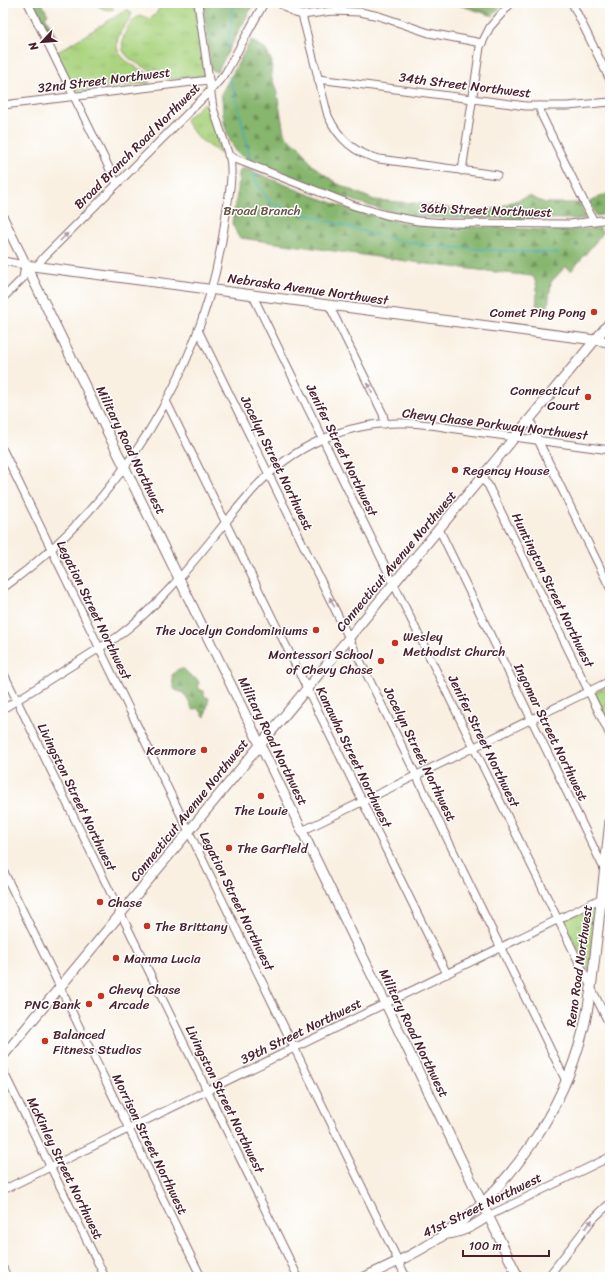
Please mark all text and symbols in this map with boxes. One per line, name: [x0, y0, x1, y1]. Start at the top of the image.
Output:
north arrow: [22, 22, 62, 62]
text: N: [23, 38, 44, 55]
street label: 32nd Street Northwest: [36, 60, 172, 100]
street label: 34th Street Northwest: [398, 65, 533, 105]
street label: Broad Branch Road Northwest: [68, 77, 206, 215]
street label: 36th Street Northwest: [420, 196, 553, 224]
park label: Broad Branch: [223, 199, 301, 222]
one-way arrow: [59, 233, 69, 242]
street label: Nebraska Avenue Northwest: [226, 266, 391, 312]
place label: Comet Ping Pong: [490, 301, 586, 324]
marker: Comet Ping Pong: [589, 307, 599, 317]
street label: Jenifer Street Northwest: [299, 379, 385, 521]
place label: Connecticut Court: [510, 379, 581, 417]
street label: Military Road Northwest: [90, 382, 172, 519]
one-way arrow: [367, 382, 373, 394]
street label: Jocelyn Street Northwest: [234, 391, 320, 535]
marker: Connecticut Court: [583, 392, 593, 402]
street label: Chevy Chase Parkway Northwest: [401, 401, 590, 447]
place label: Regency House: [463, 459, 550, 482]
marker: Regency House: [450, 465, 460, 475]
street label: Connecticut Avenue Northwest: [330, 485, 463, 637]
street label: Huntington Street Northwest: [505, 509, 601, 672]
street label: Legation Street Northwest: [50, 536, 138, 685]
one-way arrow: [329, 596, 335, 608]
place label: The Jocelyn Condominiums: [155, 619, 308, 642]
marker: The Jocelyn Condominiums: [311, 625, 321, 635]
place label: Wesley Methodist Church: [403, 625, 506, 663]
marker: Wesley Methodist Church: [390, 638, 400, 648]
place label: Montessori School of Chevy Chase: [268, 643, 373, 681]
marker: Montessori School of Chevy Chase: [376, 656, 386, 666]
street label: Ingomar Street Northwest: [507, 658, 595, 805]
street label: Jenifer Street Northwest: [441, 670, 527, 812]
street label: Military Road Northwest: [232, 673, 314, 810]
street label: Kanawha Street Northwest: [310, 682, 399, 832]
street label: Jocelyn Street Northwest: [377, 682, 463, 826]
street label: Livingston Street Northwest: [31, 719, 123, 876]
street label: Connecticut Avenue Northwest: [124, 733, 254, 887]
place label: Kenmore: [146, 739, 196, 762]
marker: Kenmore: [199, 745, 209, 755]
marker: The Louie: [256, 791, 266, 801]
place label: The Louie: [234, 799, 288, 822]
street label: Legation Street Northwest: [193, 827, 281, 976]
place label: The Garfield: [237, 837, 309, 860]
marker: The Garfield: [224, 843, 234, 853]
place label: Chase: [108, 891, 142, 914]
marker: Chase: [95, 897, 105, 907]
street label: Reno Road Northwest: [559, 903, 599, 1029]
place label: The Brittany: [155, 915, 228, 938]
marker: The Brittany: [142, 921, 152, 931]
place label: Mamma Lucia: [124, 947, 201, 970]
marker: Mamma Lucia: [111, 953, 121, 963]
street label: Military Road Northwest: [373, 965, 455, 1102]
place label: Chevy Chase Arcade: [108, 978, 180, 1016]
marker: Chevy Chase Arcade: [96, 991, 106, 1001]
street label: 39th Street Northwest: [236, 991, 366, 1070]
place label: PNC Bank: [24, 993, 81, 1016]
marker: PNC Bank: [84, 999, 94, 1009]
street label: Livingston Street Northwest: [179, 1021, 271, 1178]
place label: Balanced Fitness Studios: [53, 1023, 143, 1061]
marker: Balanced Fitness Studios: [40, 1036, 50, 1046]
street label: Morrison Street Northwest: [106, 1069, 194, 1219]
street label: McKinley Street Northwest: [20, 1093, 110, 1244]
street label: 41st Street Northwest: [418, 1166, 546, 1244]
one-way arrow: [585, 1218, 593, 1229]
scale bar: [463, 1232, 549, 1258]
text: 100 m: [469, 1235, 502, 1257]

